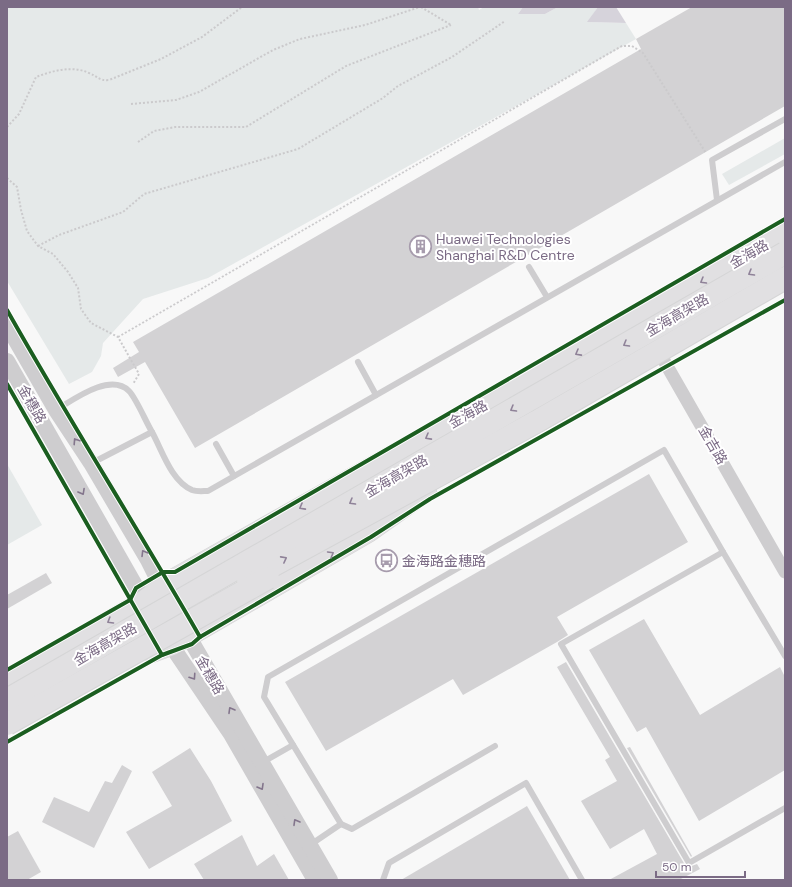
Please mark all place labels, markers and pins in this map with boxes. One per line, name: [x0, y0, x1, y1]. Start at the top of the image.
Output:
place label: Huawei Technologies Shanghai R&D Centre: [436, 230, 575, 264]
building icon: Huawei Technologies Shanghai R&D Centre: [407, 234, 433, 260]
bus stop icon: 金海路金穗路: [373, 548, 399, 574]
place label: 金海路金穗路: [402, 552, 486, 570]

